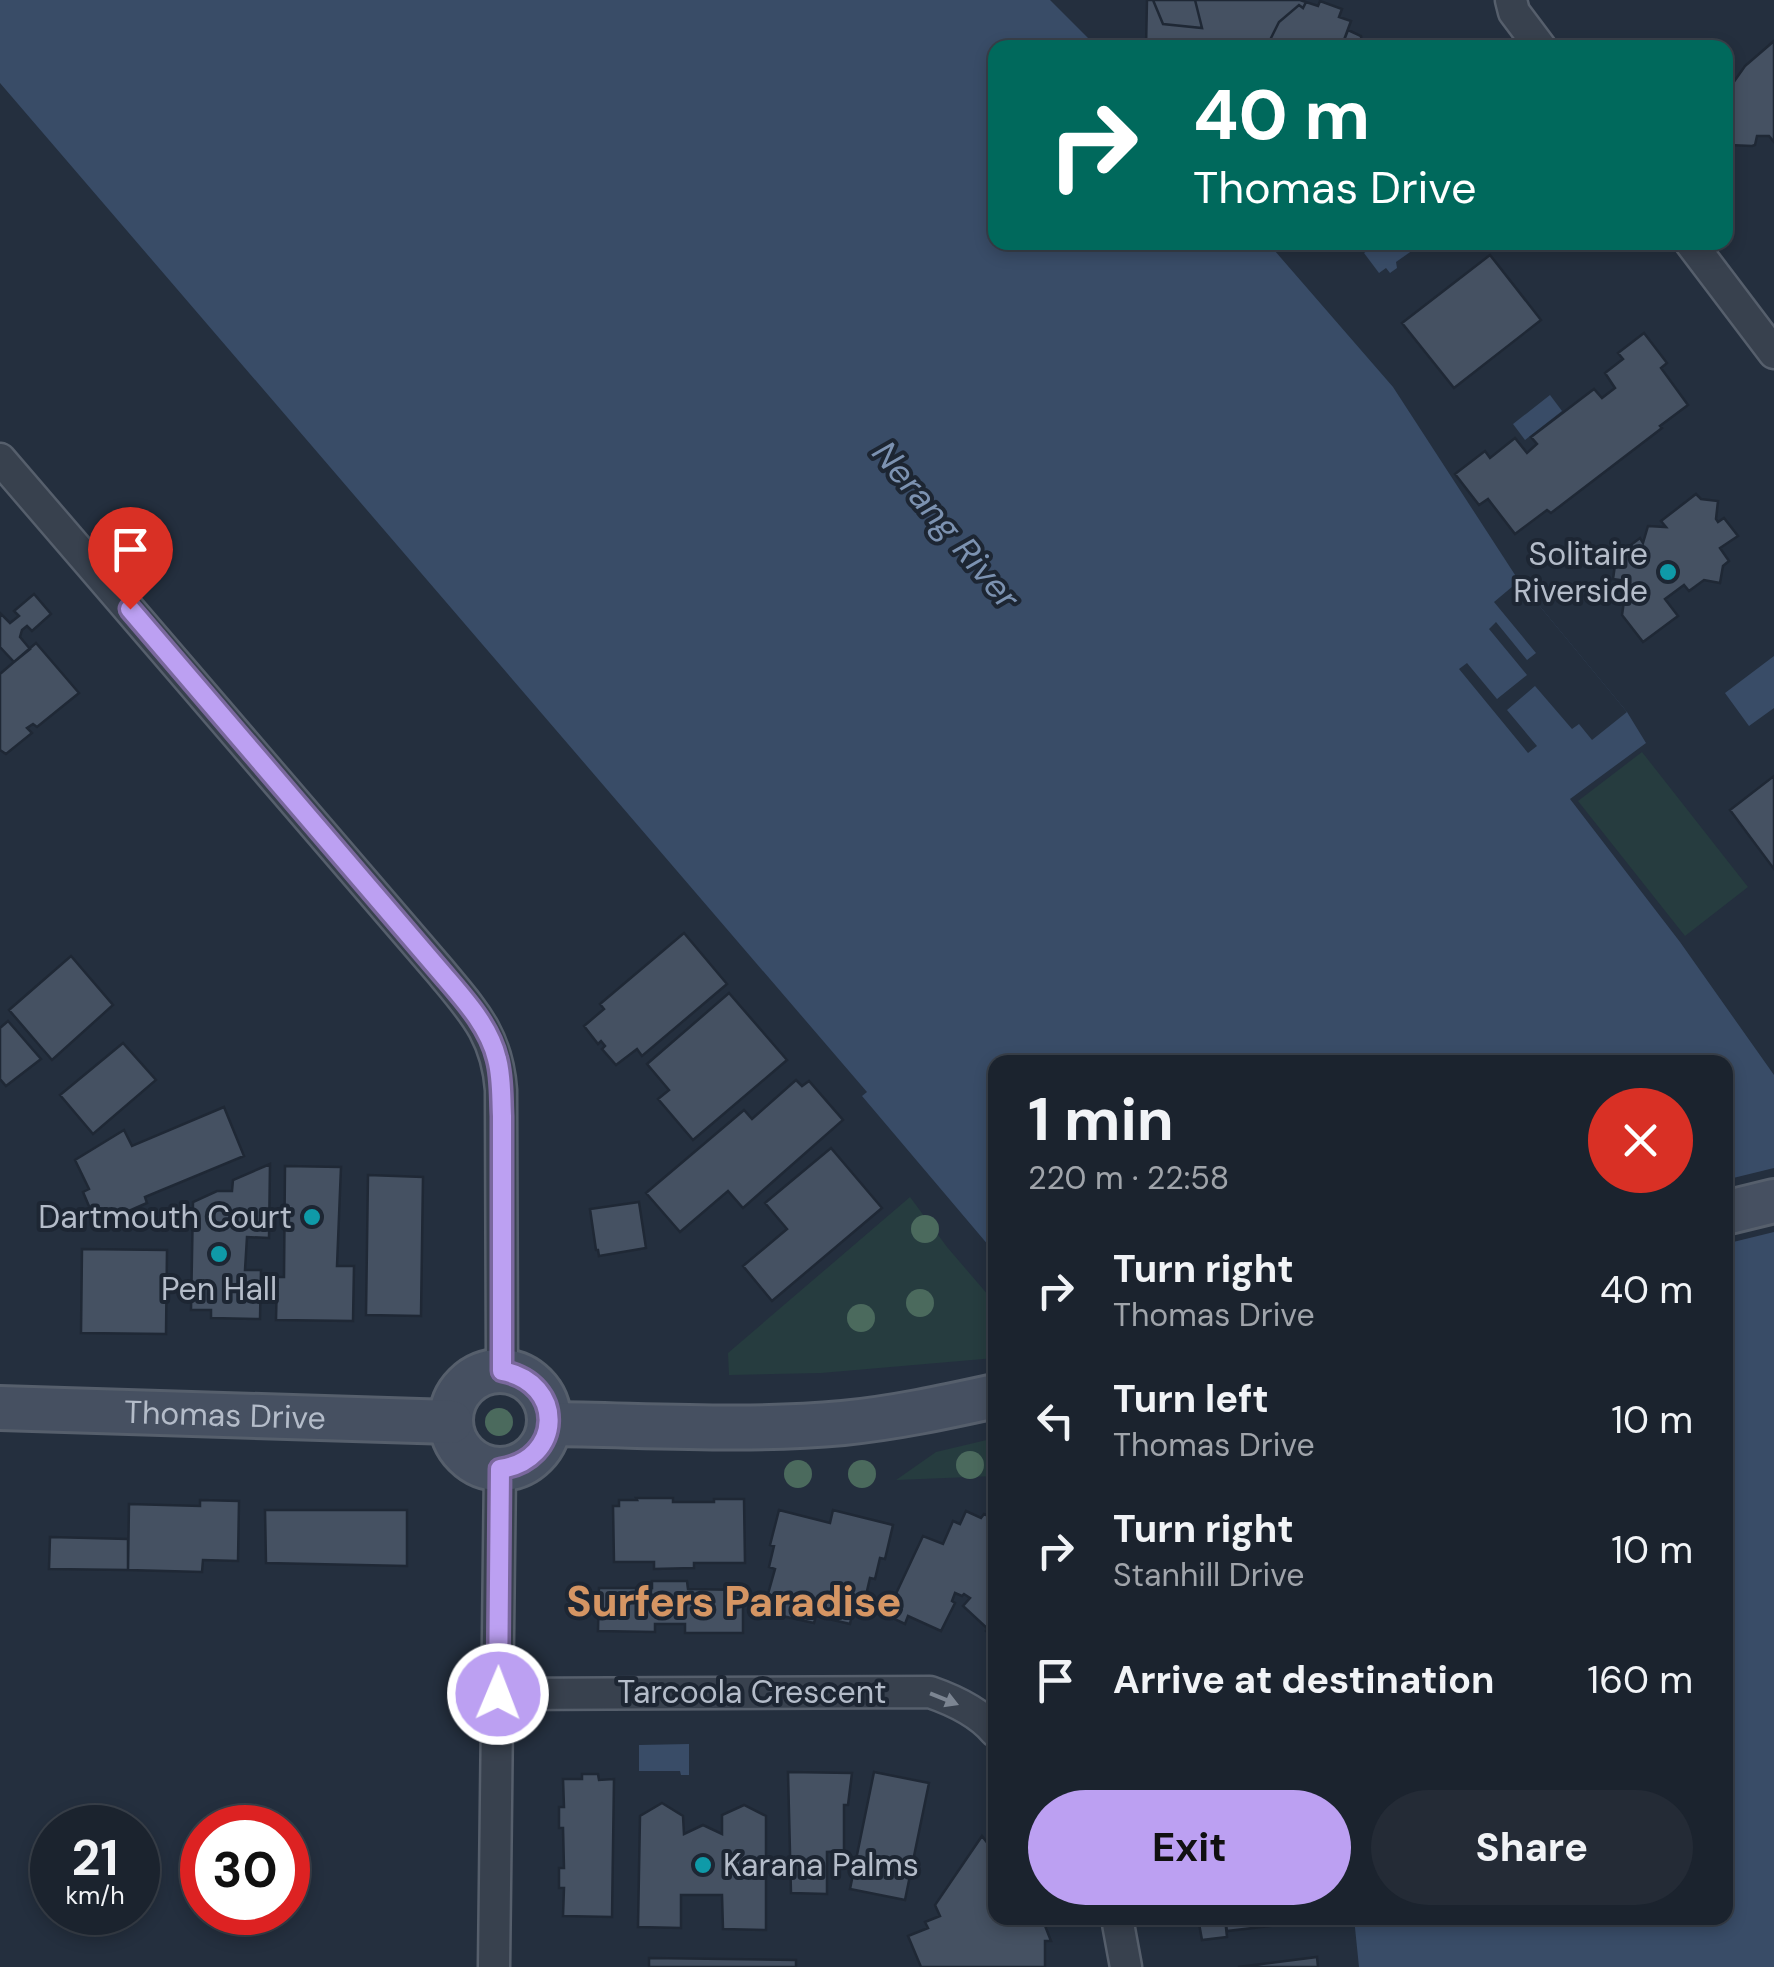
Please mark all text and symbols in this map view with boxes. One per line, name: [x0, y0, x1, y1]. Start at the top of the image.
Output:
text: 40 m: [1193, 70, 1370, 161]
icon: right: [1028, 80, 1158, 210]
text: Thomas Drive: [1193, 158, 1477, 217]
water label: Nerang River: [862, 431, 1031, 620]
pin: [88, 507, 173, 610]
icon: arrive: [103, 522, 158, 577]
place label: Solitaire Riverside: [1513, 533, 1648, 612]
marker: Solitaire Riverside: [1657, 561, 1679, 583]
text: 1 min: [1028, 1080, 1174, 1159]
button: close: [1588, 1088, 1693, 1193]
text: 220 m · 22:58: [1028, 1157, 1229, 1199]
place label: Dartmouth Court: [38, 1196, 292, 1238]
marker: Dartmouth Court: [301, 1206, 323, 1228]
marker: Pen Hall: [208, 1243, 230, 1265]
text: Turn right: [1113, 1244, 1294, 1294]
icon: right: [1028, 1263, 1083, 1318]
text: 40 m: [1600, 1265, 1693, 1315]
place label: Pen Hall: [161, 1268, 277, 1310]
text: Thomas Drive: [1113, 1294, 1315, 1336]
text: Turn left: [1113, 1374, 1269, 1424]
street label: Thomas Drive: [123, 1391, 326, 1439]
icon: left: [1028, 1393, 1083, 1448]
text: 10 m: [1611, 1395, 1693, 1445]
text: Thomas Drive: [1113, 1424, 1315, 1466]
text: Turn right: [1113, 1504, 1294, 1554]
icon: right: [1028, 1523, 1083, 1578]
text: 10 m: [1611, 1525, 1693, 1575]
text: Stanhill Drive: [1113, 1554, 1305, 1596]
district label: Surfers Paradise: [566, 1574, 902, 1629]
position arrow: [446, 1642, 550, 1746]
icon: arrive: [1028, 1653, 1083, 1708]
text: Arrive at destination: [1113, 1655, 1495, 1705]
text: 160 m: [1587, 1655, 1693, 1705]
street label: Tarcoola Crescent: [617, 1671, 887, 1713]
one-way arrow: [929, 1691, 959, 1707]
button: Exit: [1028, 1790, 1351, 1905]
button: Share: [1371, 1790, 1693, 1905]
speed limit sign: 30: [180, 1805, 310, 1935]
text: 21: [71, 1825, 119, 1891]
place label: Karana Palms: [723, 1844, 919, 1886]
marker: Karana Palms: [692, 1854, 714, 1876]
text: km/h: [65, 1879, 125, 1912]

